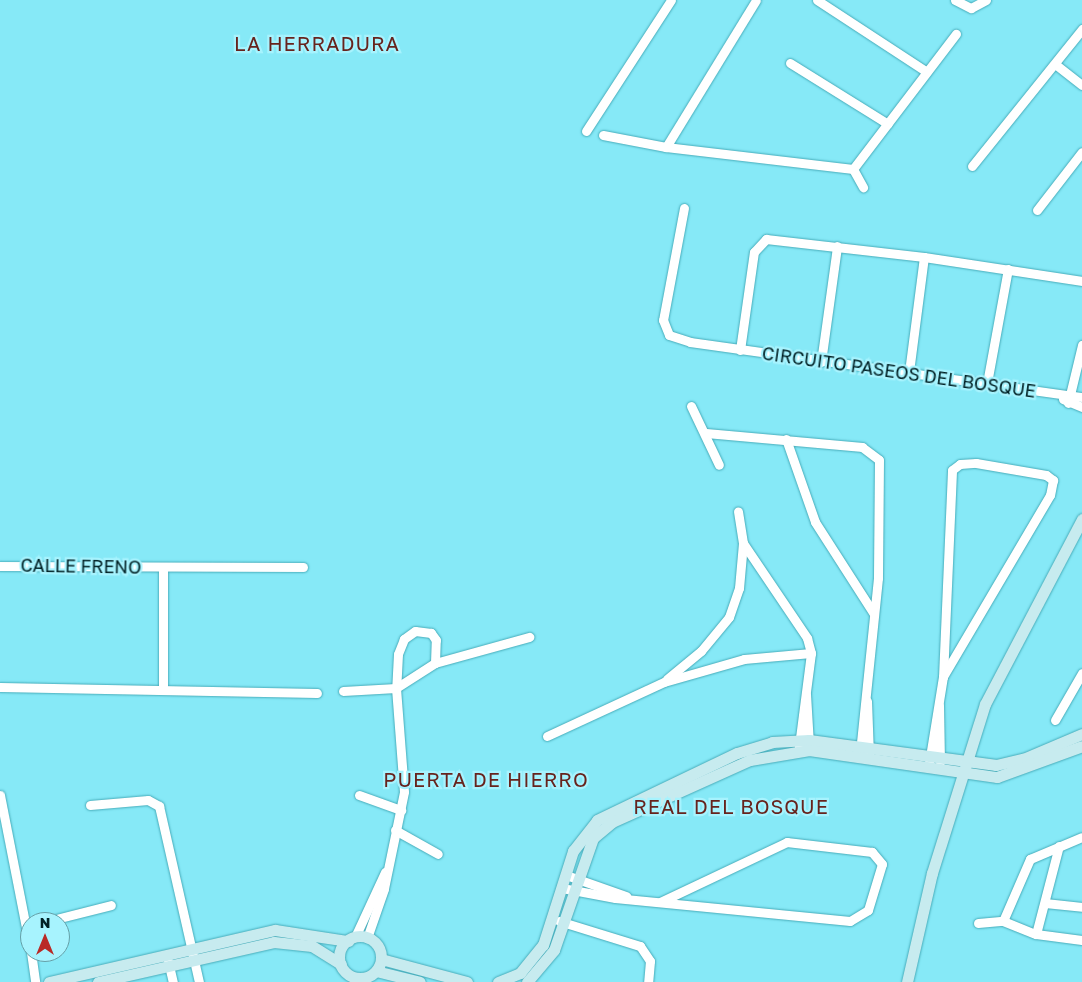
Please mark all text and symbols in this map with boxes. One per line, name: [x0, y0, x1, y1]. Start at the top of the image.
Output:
district label: LA HERRADURA: [233, 31, 401, 55]
street label: CIRCUITO PASEOS DEL BOSQUE: [761, 342, 1037, 402]
street label: CALLE FRENO: [20, 554, 142, 578]
district label: PUERTA DE HIERRO: [381, 767, 591, 791]
district label: REAL DEL BOSQUE: [631, 794, 831, 818]
north arrow: [20, 912, 70, 962]
text: N: [40, 914, 50, 931]

